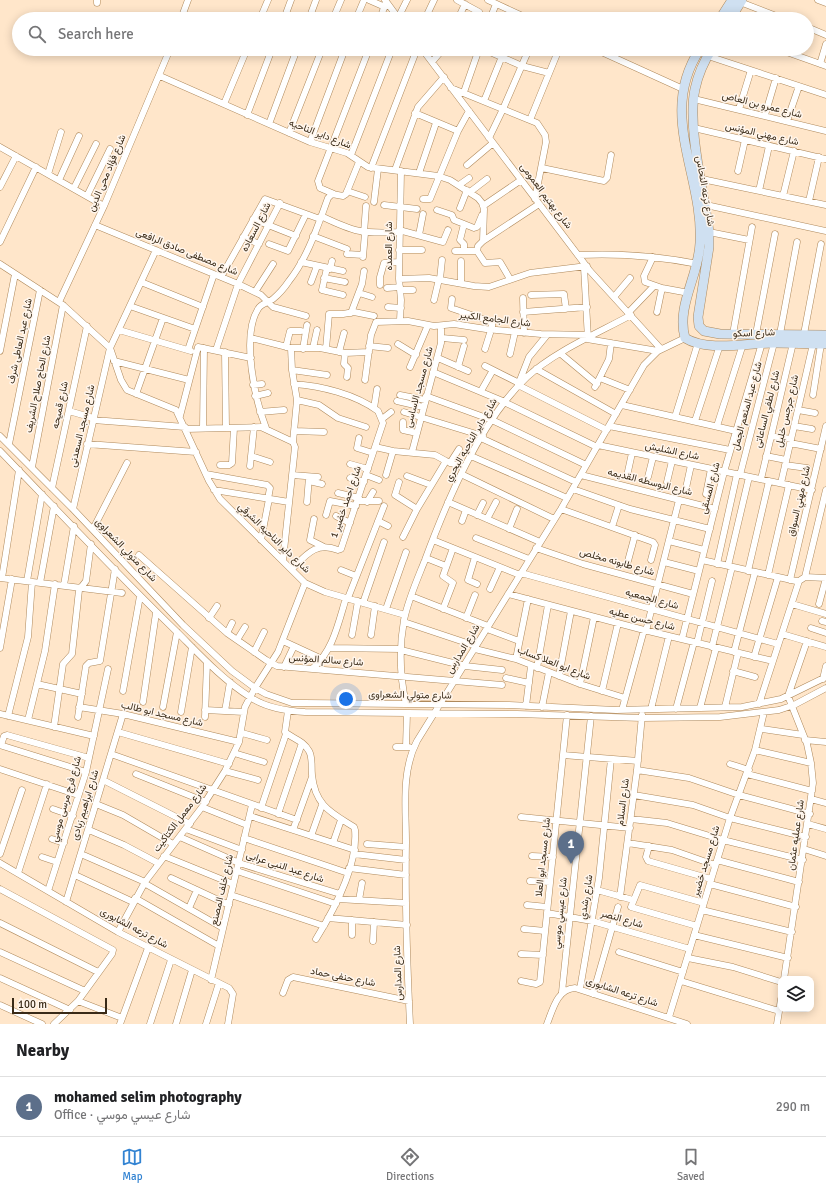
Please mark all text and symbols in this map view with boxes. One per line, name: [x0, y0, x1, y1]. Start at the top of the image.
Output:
search box: [12, 12, 814, 56]
icon: search: [26, 23, 48, 45]
text: Search here: [58, 25, 134, 43]
street label: شارع عمرو بن العاص: [721, 89, 803, 121]
street label: شارع داير الناحيه: [287, 117, 353, 151]
street label: شارع مهني المؤنس: [724, 120, 800, 150]
street label: شارع فؤاد محى الدين: [85, 133, 129, 213]
street label: شارع ترعه النحاس: [693, 155, 717, 227]
street label: شارع بهتيم العمومى: [517, 161, 575, 231]
street label: شارع السعاده: [238, 200, 274, 254]
street label: شارع العمده: [383, 221, 395, 270]
street label: شارع مصطفى صادق الرافعى: [134, 226, 240, 278]
street label: شارع عبد العاطى شرف: [5, 297, 35, 385]
street label: شارع الجامع الكبير: [457, 309, 532, 329]
street label: شارع اسكو: [733, 326, 775, 340]
street label: شارع الحاج صلاح الشريف: [23, 334, 53, 434]
street label: شارع مسجد الاساسى: [402, 345, 436, 429]
street label: شارع عبد المنعم الجمل: [729, 360, 765, 452]
street label: شارع لطفي الساعاتى: [752, 369, 784, 449]
street label: شارع جرجس خليل: [773, 374, 801, 448]
street label: شارع قميحه: [49, 380, 71, 430]
street label: شارع مسجد السعدنى: [67, 383, 97, 468]
street label: شارع داير الناحيه البحري: [442, 396, 502, 485]
street label: شارع الشليش: [644, 439, 700, 463]
street label: شارع المسقى: [697, 461, 723, 515]
street label: شارع احمد خضير 1: [328, 464, 364, 540]
street label: شارع مهني السواق: [785, 464, 815, 538]
street label: شارع البوسطه القديمه: [606, 466, 694, 498]
street label: شارع داير الناحيه الشرقي: [234, 500, 313, 577]
street label: شارع متولي الشعراوى: [91, 516, 159, 586]
street label: شارع طابونه مخلص: [578, 546, 656, 578]
street label: شارع الجمعيه: [624, 586, 680, 612]
street label: شارع حسن عطيه: [608, 605, 676, 633]
street label: شارع المدارس: [444, 622, 482, 676]
street label: شارع ابو العلا كساب: [516, 643, 592, 683]
street label: شارع سالم المؤنس: [288, 651, 364, 669]
street label: شارع متولي الشعراوى: [368, 688, 452, 704]
your location: [336, 689, 356, 709]
street label: شارع مسجد ابو طالب: [120, 699, 204, 729]
street label: شارع فرج مرسى موسي: [48, 755, 86, 844]
street label: شارع ابراهيم زبادى: [69, 768, 101, 842]
street label: شارع السلام: [614, 777, 632, 827]
street label: شارع معمل الكتاكيت: [150, 782, 210, 854]
street label: شارع عمليه عثمان: [785, 799, 807, 871]
street label: شارع مسجد ابو العلا: [533, 817, 553, 897]
street label: شارع مسجد خضير: [689, 824, 723, 899]
pin: 1: [558, 831, 584, 864]
street label: شارع عبد النبى عرابى: [245, 849, 326, 885]
street label: شارع خلف المصنع: [208, 853, 236, 927]
street label: شارع رشدي: [577, 874, 597, 921]
street label: شارع عيسي موسي: [550, 876, 572, 950]
street label: شارع ترعه الشابورى: [98, 905, 170, 951]
street label: شارع النصر: [599, 907, 645, 931]
street label: شارع المدارس: [391, 945, 405, 1001]
street label: شارع حنفى حماد: [310, 965, 377, 989]
street label: شارع ترعه الشابورى: [584, 975, 660, 1009]
map controls: [778, 976, 814, 1012]
button: layers: [778, 976, 814, 1012]
scale bar: [12, 996, 107, 1015]
text: 100 m: [18, 998, 47, 1011]
text: Nearby: [16, 1040, 69, 1061]
text: mohamed selim photography: [54, 1088, 242, 1106]
text: 1: [25, 1099, 33, 1115]
text: 290 m: [776, 1099, 810, 1115]
text: Office · شارع عيسي موسي: [54, 1107, 191, 1123]
tab: Map: [121, 1146, 143, 1183]
tab: Directions: [386, 1146, 434, 1183]
tab: Saved: [677, 1146, 705, 1183]

